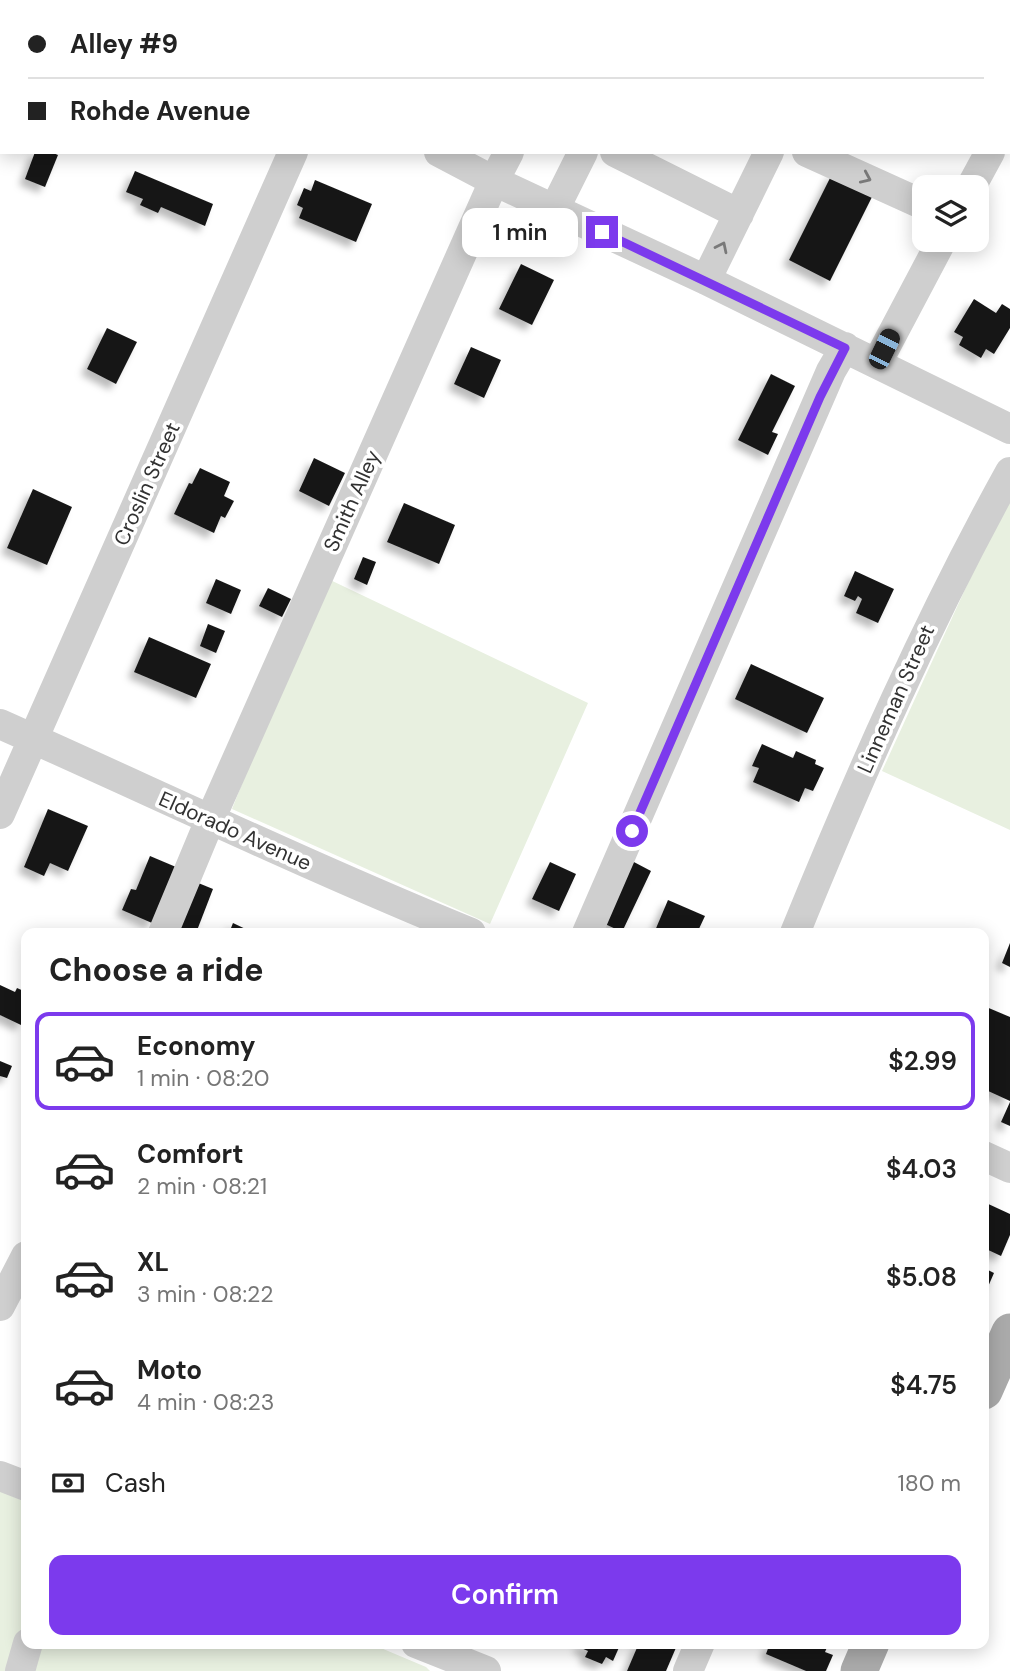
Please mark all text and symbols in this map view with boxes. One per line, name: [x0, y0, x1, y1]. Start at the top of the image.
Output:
text: Alley #9: [70, 27, 178, 61]
text: Rohde Avenue: [70, 94, 251, 128]
one-way arrow: [858, 170, 871, 184]
map controls: [912, 175, 989, 252]
button: layers: [912, 175, 989, 252]
callout: 1 min: [462, 208, 578, 256]
route end: [586, 216, 618, 248]
text: 1 min: [493, 217, 547, 247]
one-way arrow: [714, 242, 728, 254]
car: [866, 326, 903, 372]
street label: Croslin Street: [107, 418, 187, 550]
street label: Smith Alley: [317, 446, 387, 556]
street label: Linneman Street: [851, 620, 941, 778]
street label: Eldorado Avenue: [154, 785, 316, 877]
route start: [616, 815, 648, 847]
text: Choose a ride: [49, 949, 264, 991]
text: Economy: [137, 1029, 255, 1063]
icon: car: [53, 1030, 116, 1093]
text: $2.99: [888, 1044, 957, 1078]
text: 1 min · 08:20: [137, 1063, 269, 1093]
text: Comfort: [137, 1137, 243, 1171]
icon: car: [53, 1138, 116, 1201]
text: $4.03: [886, 1152, 957, 1186]
text: 2 min · 08:21: [137, 1171, 267, 1201]
text: XL: [137, 1245, 169, 1279]
icon: car: [53, 1246, 116, 1309]
text: $5.08: [886, 1260, 957, 1294]
text: 3 min · 08:22: [137, 1279, 274, 1309]
text: Moto: [137, 1353, 202, 1387]
icon: car: [53, 1354, 116, 1417]
text: $4.75: [890, 1368, 957, 1402]
text: 4 min · 08:23: [137, 1387, 274, 1417]
icon: cash: [49, 1464, 87, 1502]
text: Cash: [105, 1466, 166, 1500]
text: 180 m: [897, 1468, 961, 1498]
button: Confirm: [49, 1555, 961, 1635]

